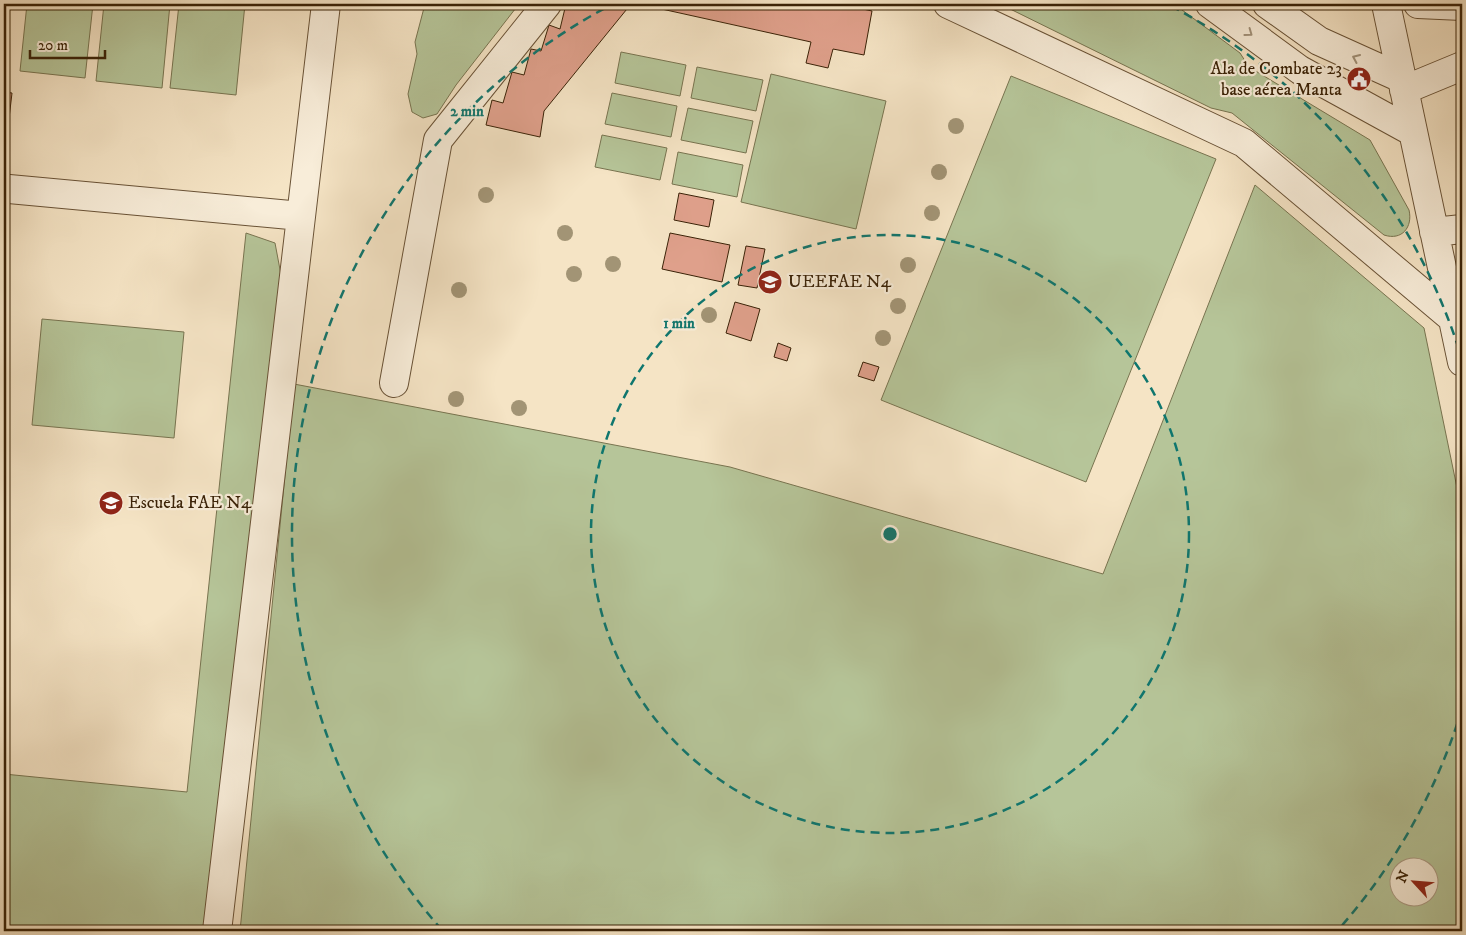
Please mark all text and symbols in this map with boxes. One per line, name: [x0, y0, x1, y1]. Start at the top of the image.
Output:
one-way arrow: [1243, 27, 1252, 35]
scale bar: [30, 28, 105, 60]
text: 20 m: [38, 36, 68, 55]
one-way arrow: [1352, 53, 1361, 64]
place label: Ala de Combate 23 base aérea Manta: [1210, 58, 1342, 101]
public building icon: Ala de Combate 23 base aérea Manta: [1346, 66, 1372, 92]
text: 2 min: [450, 102, 484, 121]
school or university icon: UEEFAE N4: [757, 269, 783, 295]
place label: UEEFAE N4: [788, 271, 892, 293]
text: 1 min: [663, 314, 695, 333]
school or university icon: Escuela FAE N4: [98, 490, 124, 516]
place label: Escuela FAE N4: [128, 492, 252, 514]
centre of rings: [881, 525, 899, 543]
north arrow: [1388, 858, 1438, 908]
text: N: [1393, 867, 1414, 886]

